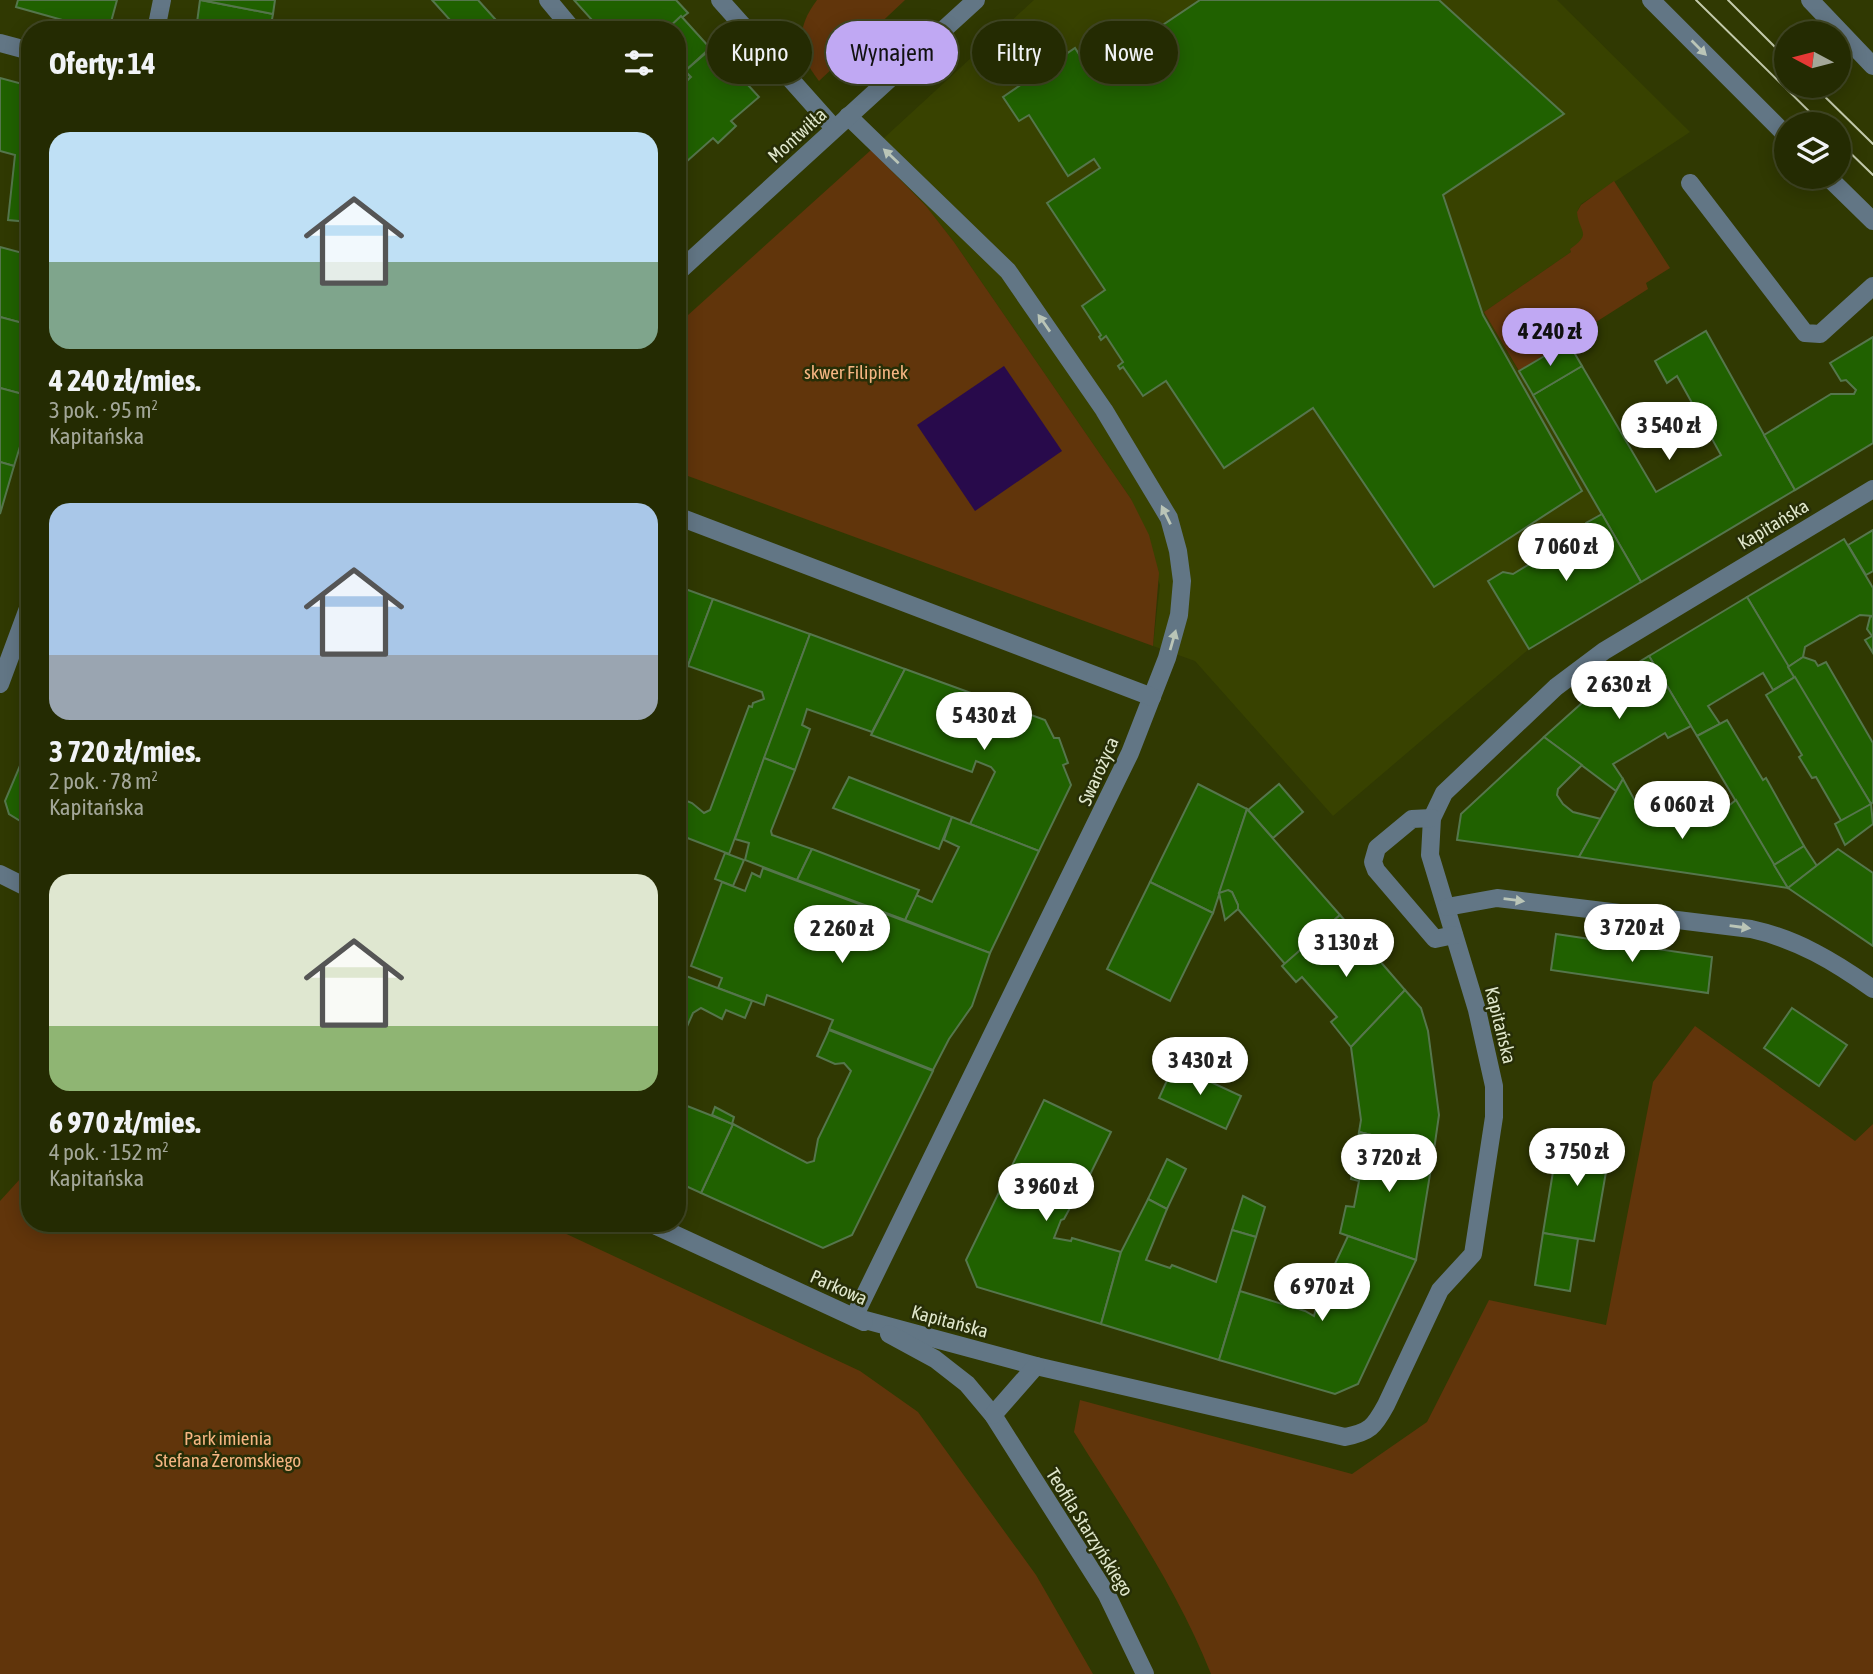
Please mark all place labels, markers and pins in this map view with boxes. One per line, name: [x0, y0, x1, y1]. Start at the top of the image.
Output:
pin: 4 240 zł: [1478, 308, 1622, 368]
pin: 3 540 zł: [1597, 402, 1741, 462]
pin: 7 060 zł: [1494, 524, 1638, 583]
pin: 2 630 zł: [1547, 662, 1691, 721]
pin: 5 430 zł: [912, 692, 1056, 752]
pin: 6 060 zł: [1610, 782, 1754, 841]
pin: 3 720 zł: [1560, 904, 1704, 964]
pin: 2 260 zł: [770, 906, 914, 965]
pin: 3 130 zł: [1274, 920, 1418, 979]
pin: 3 430 zł: [1128, 1038, 1272, 1097]
pin: 3 750 zł: [1505, 1128, 1649, 1188]
pin: 3 720 zł: [1317, 1134, 1461, 1194]
pin: 3 960 zł: [974, 1164, 1118, 1223]
pin: 6 970 zł: [1250, 1264, 1394, 1323]

